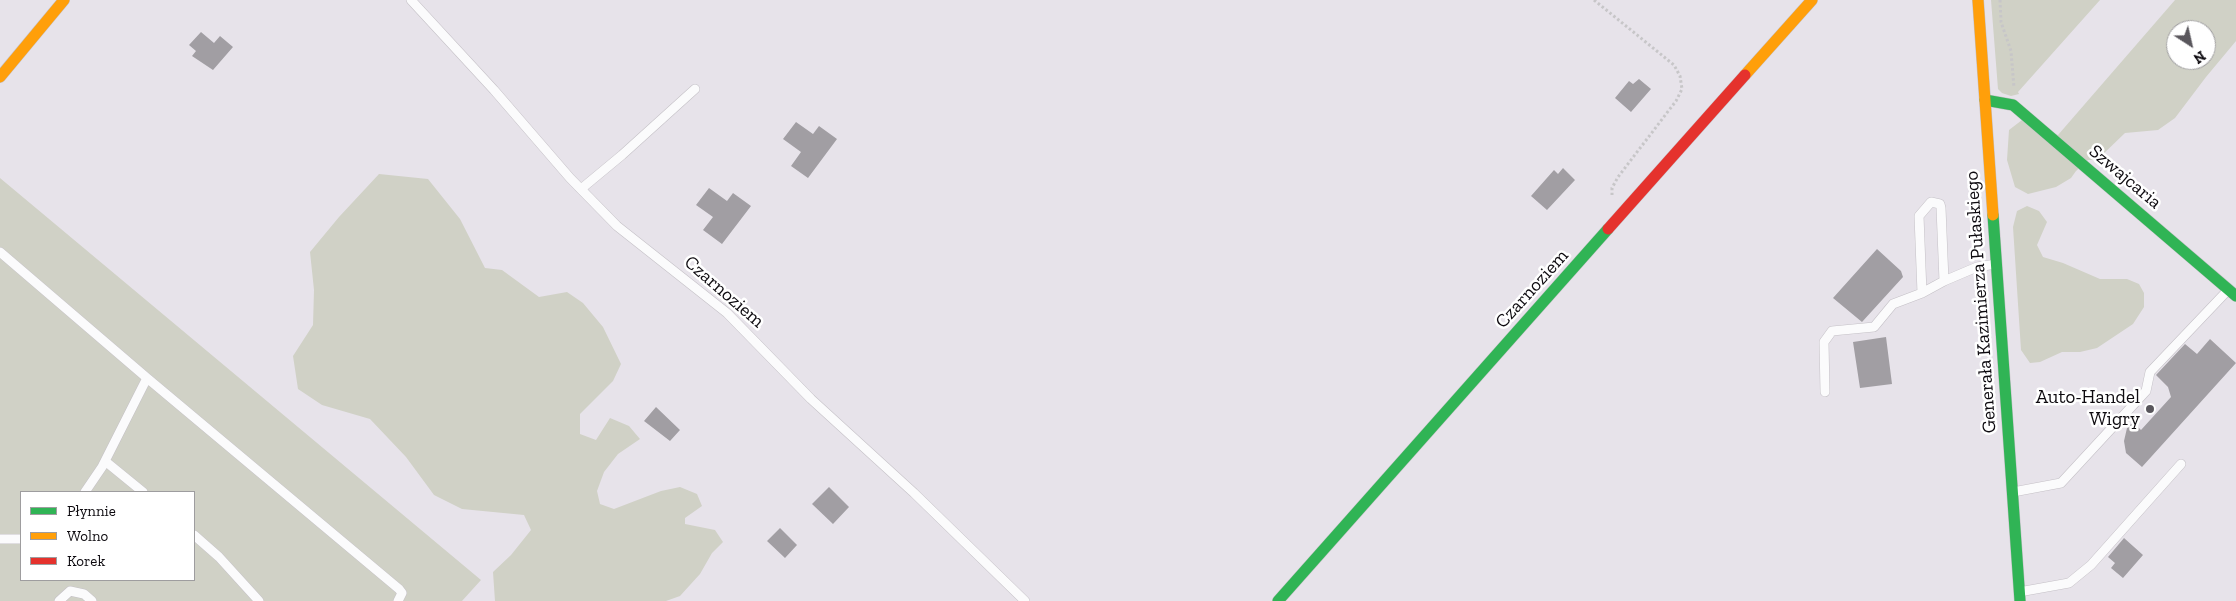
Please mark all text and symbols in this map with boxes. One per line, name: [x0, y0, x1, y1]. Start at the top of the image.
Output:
north arrow: [2166, 20, 2216, 70]
text: N: [2190, 47, 2209, 67]
street label: Szwajcaria: [2084, 140, 2166, 214]
street label: Generała Kazimierza Pułaskiego: [1960, 170, 2002, 434]
street label: Czarnoziem: [1491, 245, 1573, 333]
street label: Czarnoziem: [679, 251, 769, 333]
place label: Auto-Handel Wigry: [2036, 387, 2140, 431]
marker: Auto-Handel Wigry: [2144, 403, 2156, 415]
legend: [20, 491, 195, 581]
text: Płynnie: [67, 502, 116, 520]
text: Wolno: [67, 527, 108, 545]
text: Korek: [67, 552, 105, 570]

